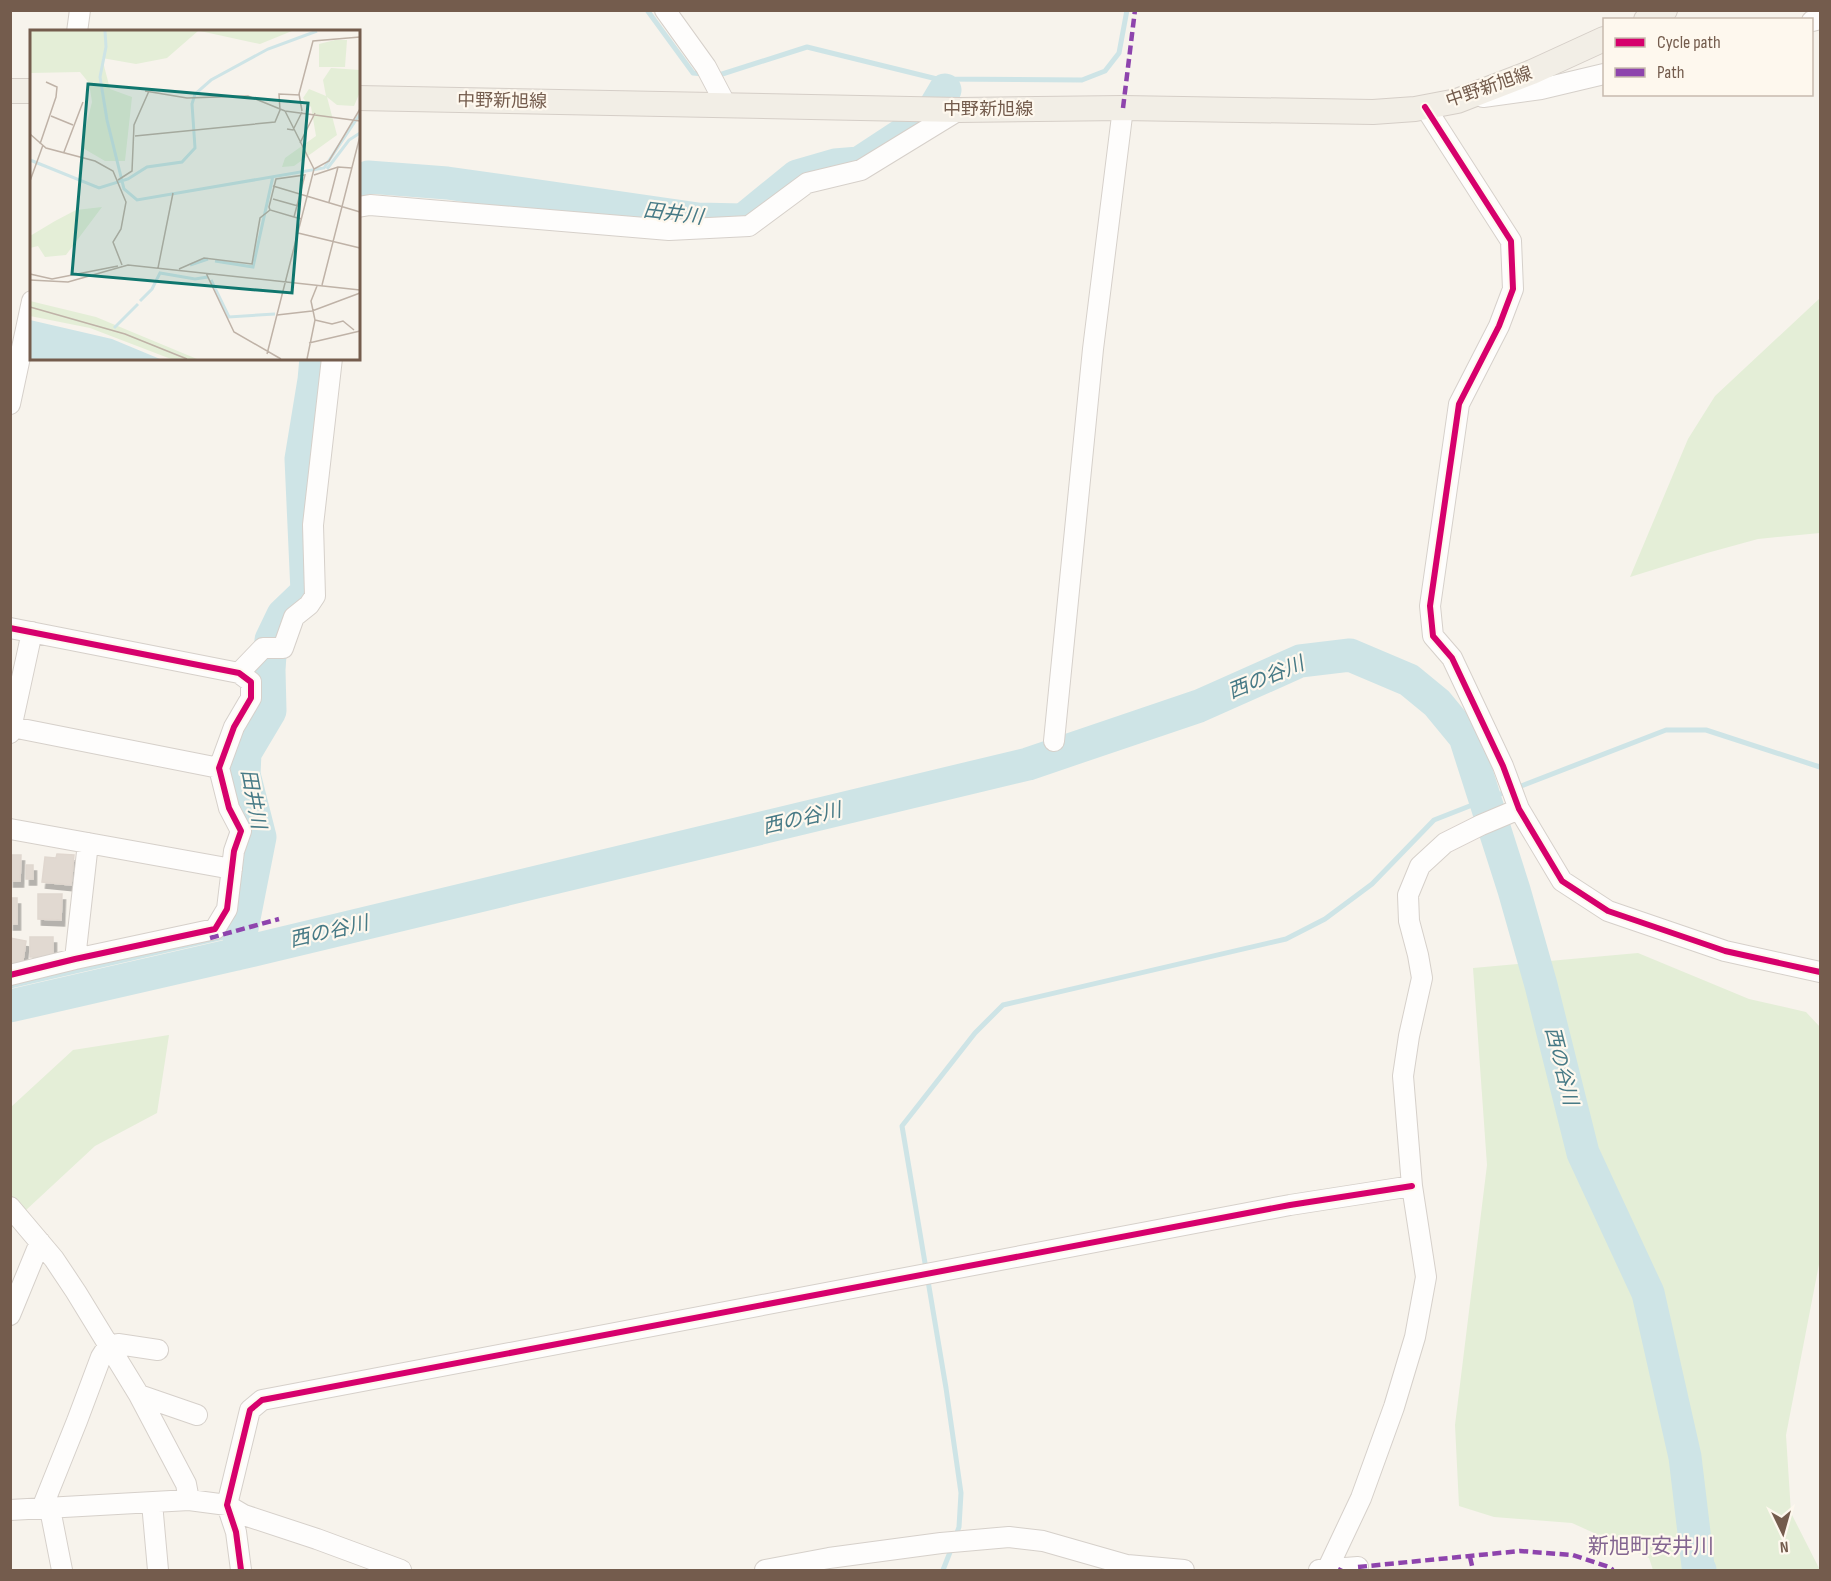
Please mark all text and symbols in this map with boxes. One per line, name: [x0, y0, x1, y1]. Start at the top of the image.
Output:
legend: [1603, 18, 1813, 96]
inset map: [30, 30, 360, 360]
text: Cycle path: [1657, 32, 1721, 53]
street label: 中野新旭線: [1443, 62, 1535, 112]
text: Path: [1657, 62, 1685, 83]
street label: 中野新旭線: [457, 90, 547, 112]
street label: 中野新旭線: [943, 99, 1033, 120]
water label: 田井川: [642, 198, 706, 230]
water label: 西の谷川: [1224, 651, 1309, 704]
water label: 田井川: [235, 767, 271, 833]
water label: 西の谷川: [760, 798, 846, 840]
water label: 西の谷川: [287, 911, 373, 953]
water label: 西の谷川: [1540, 1024, 1583, 1110]
north arrow: [1753, 1503, 1813, 1563]
district label: 新旭町安井川: [1588, 1534, 1714, 1559]
text: N: [1779, 1537, 1789, 1556]

